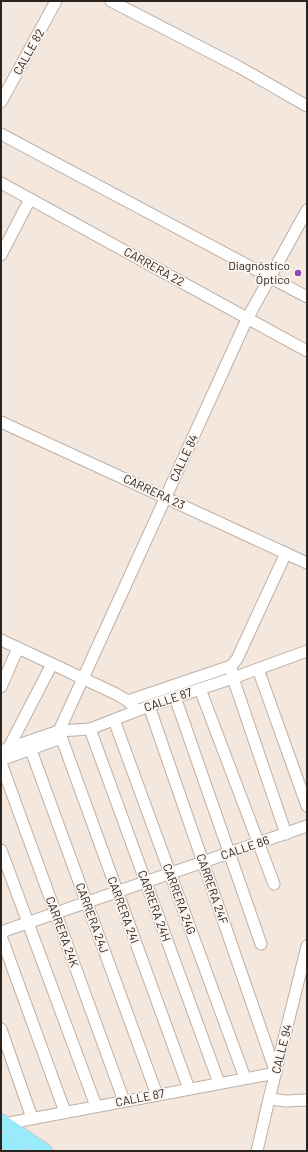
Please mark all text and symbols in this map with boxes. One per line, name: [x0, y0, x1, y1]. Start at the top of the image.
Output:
street label: CALLE 82: [10, 26, 47, 77]
street label: CARRERA 22: [122, 244, 187, 288]
place label: Diagnóstico Óptico: [228, 258, 290, 286]
marker: Diagnóstico Óptico: [293, 268, 303, 278]
street label: CALLE 84: [166, 432, 200, 484]
street label: CARRERA 23: [121, 471, 188, 511]
street label: CALLE 87: [142, 684, 194, 714]
street label: CALLE 86: [219, 832, 271, 862]
street label: CARRERA 24F: [194, 851, 232, 926]
street label: CARRERA 24G: [161, 861, 199, 936]
street label: CARRERA 24H: [136, 868, 174, 943]
street label: CARRERA 24I: [105, 874, 143, 945]
street label: CARRERA 24J: [74, 881, 112, 955]
street label: CARRERA 24K: [44, 894, 82, 970]
street label: CALLE 94: [268, 1022, 294, 1075]
street label: CALLE 87: [114, 1085, 166, 1109]

